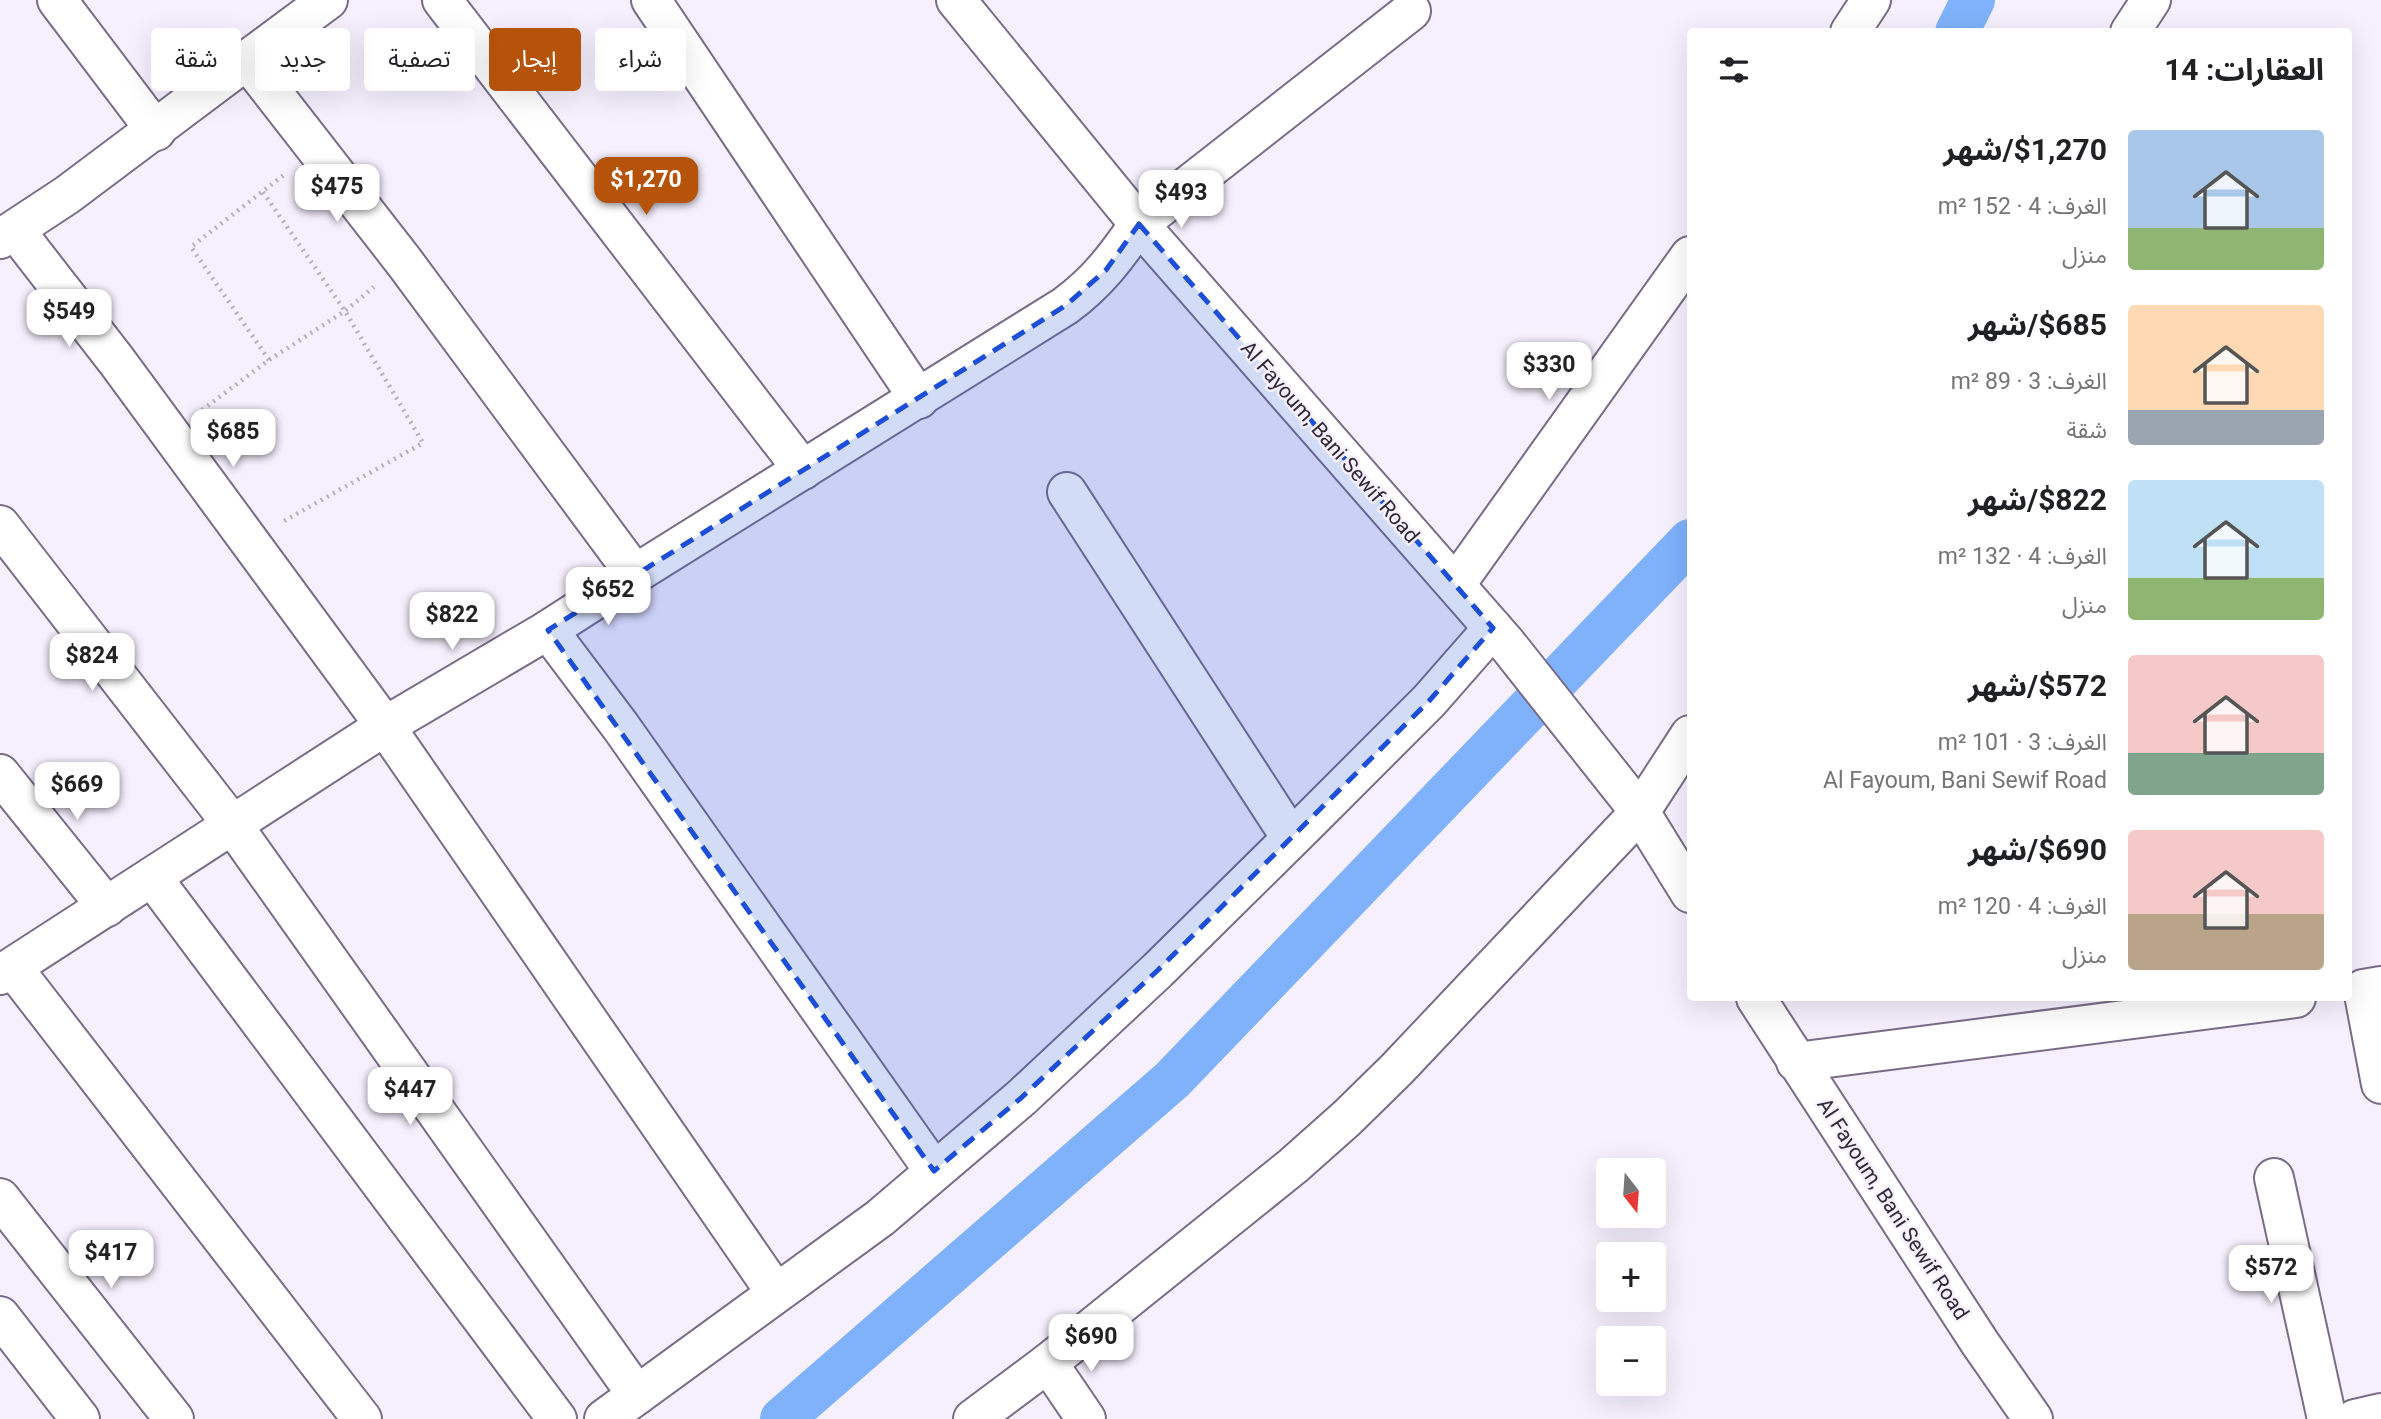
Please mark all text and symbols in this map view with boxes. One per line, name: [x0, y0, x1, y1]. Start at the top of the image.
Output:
chip: شقة: [151, 28, 241, 91]
chip: جديد: [255, 28, 350, 91]
chip: تصفية: [364, 28, 475, 91]
chip: إيجار: [489, 28, 581, 91]
chip: شراء: [595, 28, 686, 91]
icon: filters: [1715, 51, 1753, 89]
text: العقارات: 14: [2164, 52, 2324, 87]
text: $1,270/شهر: [1943, 132, 2107, 167]
pin: $1,270: [589, 158, 703, 217]
icon: home: [2184, 158, 2268, 242]
pin: $475: [296, 164, 378, 224]
text: $1,270: [610, 166, 682, 193]
pin: $493: [1140, 170, 1222, 230]
text: $475: [311, 173, 363, 200]
text: $493: [1155, 179, 1207, 206]
text: الغرف: 4 · 152 m²: [1938, 193, 2107, 220]
text: منزل: [2062, 242, 2107, 269]
pin: $549: [28, 290, 110, 349]
text: $549: [43, 298, 95, 325]
text: $685/شهر: [1968, 307, 2107, 342]
icon: home: [2184, 333, 2268, 417]
street label: Al Fayoum, Bani Sewif Road: [1236, 336, 1424, 548]
pin: $330: [1508, 342, 1590, 402]
text: $330: [1523, 351, 1575, 378]
text: الغرف: 3 · 89 m²: [1951, 368, 2107, 395]
pin: $685: [192, 410, 274, 469]
text: شقة: [2066, 417, 2107, 444]
text: $685: [207, 418, 259, 445]
text: $822/شهر: [1968, 482, 2107, 517]
icon: home: [2184, 508, 2268, 592]
text: الغرف: 4 · 132 m²: [1938, 543, 2107, 570]
pin: $652: [567, 568, 649, 627]
text: $652: [582, 576, 634, 603]
pin: $822: [411, 592, 493, 652]
text: منزل: [2062, 592, 2107, 619]
text: $822: [426, 601, 478, 628]
pin: $824: [51, 634, 133, 693]
text: $824: [66, 642, 118, 669]
text: $572/شهر: [1968, 668, 2107, 703]
icon: home: [2184, 683, 2268, 767]
text: الغرف: 3 · 101 m²: [1938, 729, 2107, 756]
pin: $669: [36, 762, 118, 822]
text: Al Fayoum, Bani Sewif Road: [1823, 767, 2107, 794]
text: $669: [51, 771, 103, 798]
text: $690/شهر: [1968, 832, 2107, 867]
icon: home: [2184, 858, 2268, 942]
text: الغرف: 4 · 120 m²: [1938, 893, 2107, 920]
text: منزل: [2062, 942, 2107, 969]
pin: $447: [369, 1068, 451, 1127]
text: $447: [384, 1076, 436, 1103]
street label: Al Fayoum, Bani Sewif Road: [1812, 1094, 1974, 1324]
north arrow: [1596, 1158, 1666, 1228]
map controls: [1596, 1158, 1666, 1396]
pin: $417: [70, 1230, 152, 1290]
text: $417: [85, 1239, 137, 1266]
button: +: [1596, 1242, 1666, 1312]
pin: $572: [2230, 1246, 2312, 1305]
text: $572: [2245, 1254, 2297, 1281]
pin: $690: [1050, 1314, 1132, 1374]
text: $690: [1065, 1323, 1117, 1350]
button: −: [1596, 1326, 1666, 1396]

